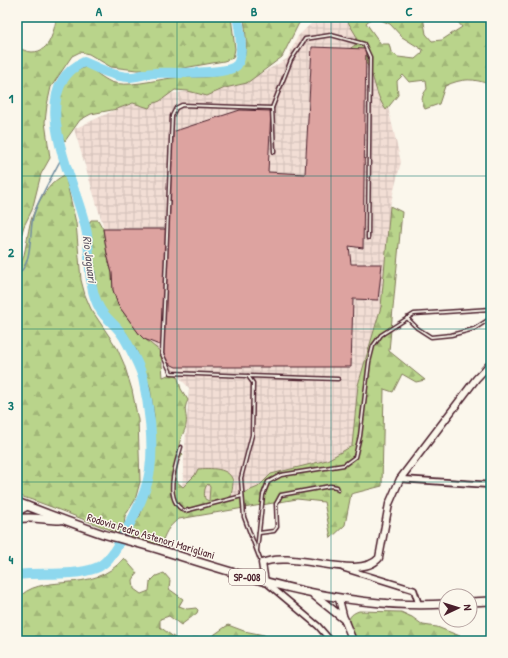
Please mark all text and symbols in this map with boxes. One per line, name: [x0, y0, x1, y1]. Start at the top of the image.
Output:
text: A: [96, 2, 103, 20]
text: B: [251, 2, 258, 20]
text: C: [405, 2, 413, 20]
text: 1: [9, 89, 14, 107]
water label: Rio Jaguari: [79, 235, 101, 285]
text: 2: [8, 243, 15, 261]
text: 3: [8, 396, 14, 414]
street label: Rodovia Pedro Astenori Marigliani: [85, 510, 217, 562]
text: 4: [9, 550, 14, 568]
road number: SP-008: [229, 569, 265, 585]
north arrow: [438, 588, 478, 628]
text: N: [461, 604, 475, 611]

